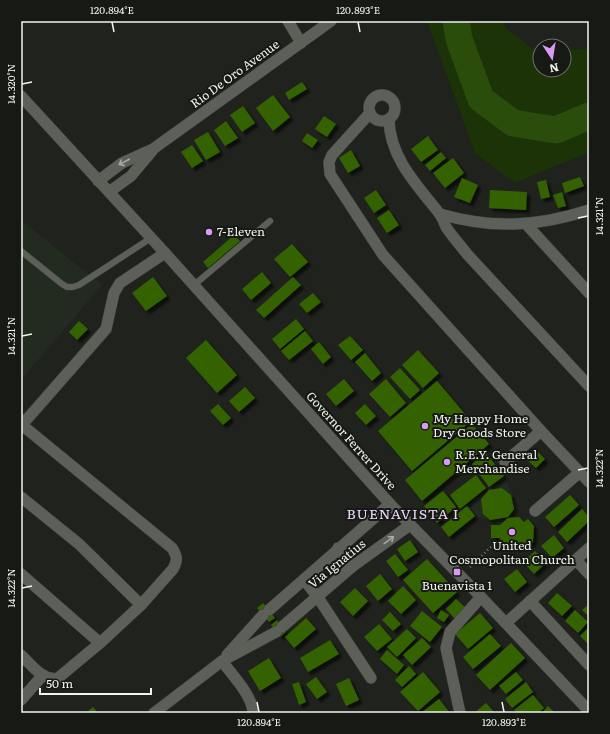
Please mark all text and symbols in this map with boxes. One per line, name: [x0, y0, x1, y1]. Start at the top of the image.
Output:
text: 120.894°E: [90, 2, 134, 17]
text: 120.893°E: [336, 2, 380, 17]
street label: Rio De Oro Avenue: [186, 35, 283, 112]
north arrow: [532, 38, 572, 78]
text: N: [548, 60, 560, 78]
text: 14.320°N: [3, 64, 18, 104]
one-way arrow: [118, 159, 130, 166]
text: 14.321°N: [591, 197, 606, 235]
place label: 7-Eleven: [217, 222, 265, 240]
marker: 7-Eleven: [204, 227, 214, 237]
text: 14.321°N: [3, 317, 18, 355]
street label: Governor Ferrer Drive: [302, 387, 401, 494]
place label: My Happy Home Dry Goods Store: [433, 409, 528, 441]
marker: My Happy Home Dry Goods Store: [420, 421, 430, 431]
place label: R.E.Y. General Merchandise: [455, 445, 537, 477]
text: 14.322°N: [591, 448, 606, 488]
marker: R.E.Y. General Merchandise: [442, 457, 452, 467]
district label: BUENAVISTA I: [346, 503, 460, 523]
marker: United Cosmopolitan Church: [507, 527, 517, 537]
street label: Via Ignatius: [304, 534, 369, 592]
one-way arrow: [384, 535, 395, 544]
place label: United Cosmopolitan Church: [449, 536, 575, 568]
marker: Buenavista 1: [452, 567, 462, 577]
text: 14.322°N: [3, 568, 18, 608]
place label: Buenavista 1: [422, 576, 492, 594]
scale bar: [40, 670, 151, 696]
text: 50 m: [46, 674, 73, 692]
text: 120.894°E: [237, 714, 281, 729]
text: 120.893°E: [482, 714, 526, 729]

